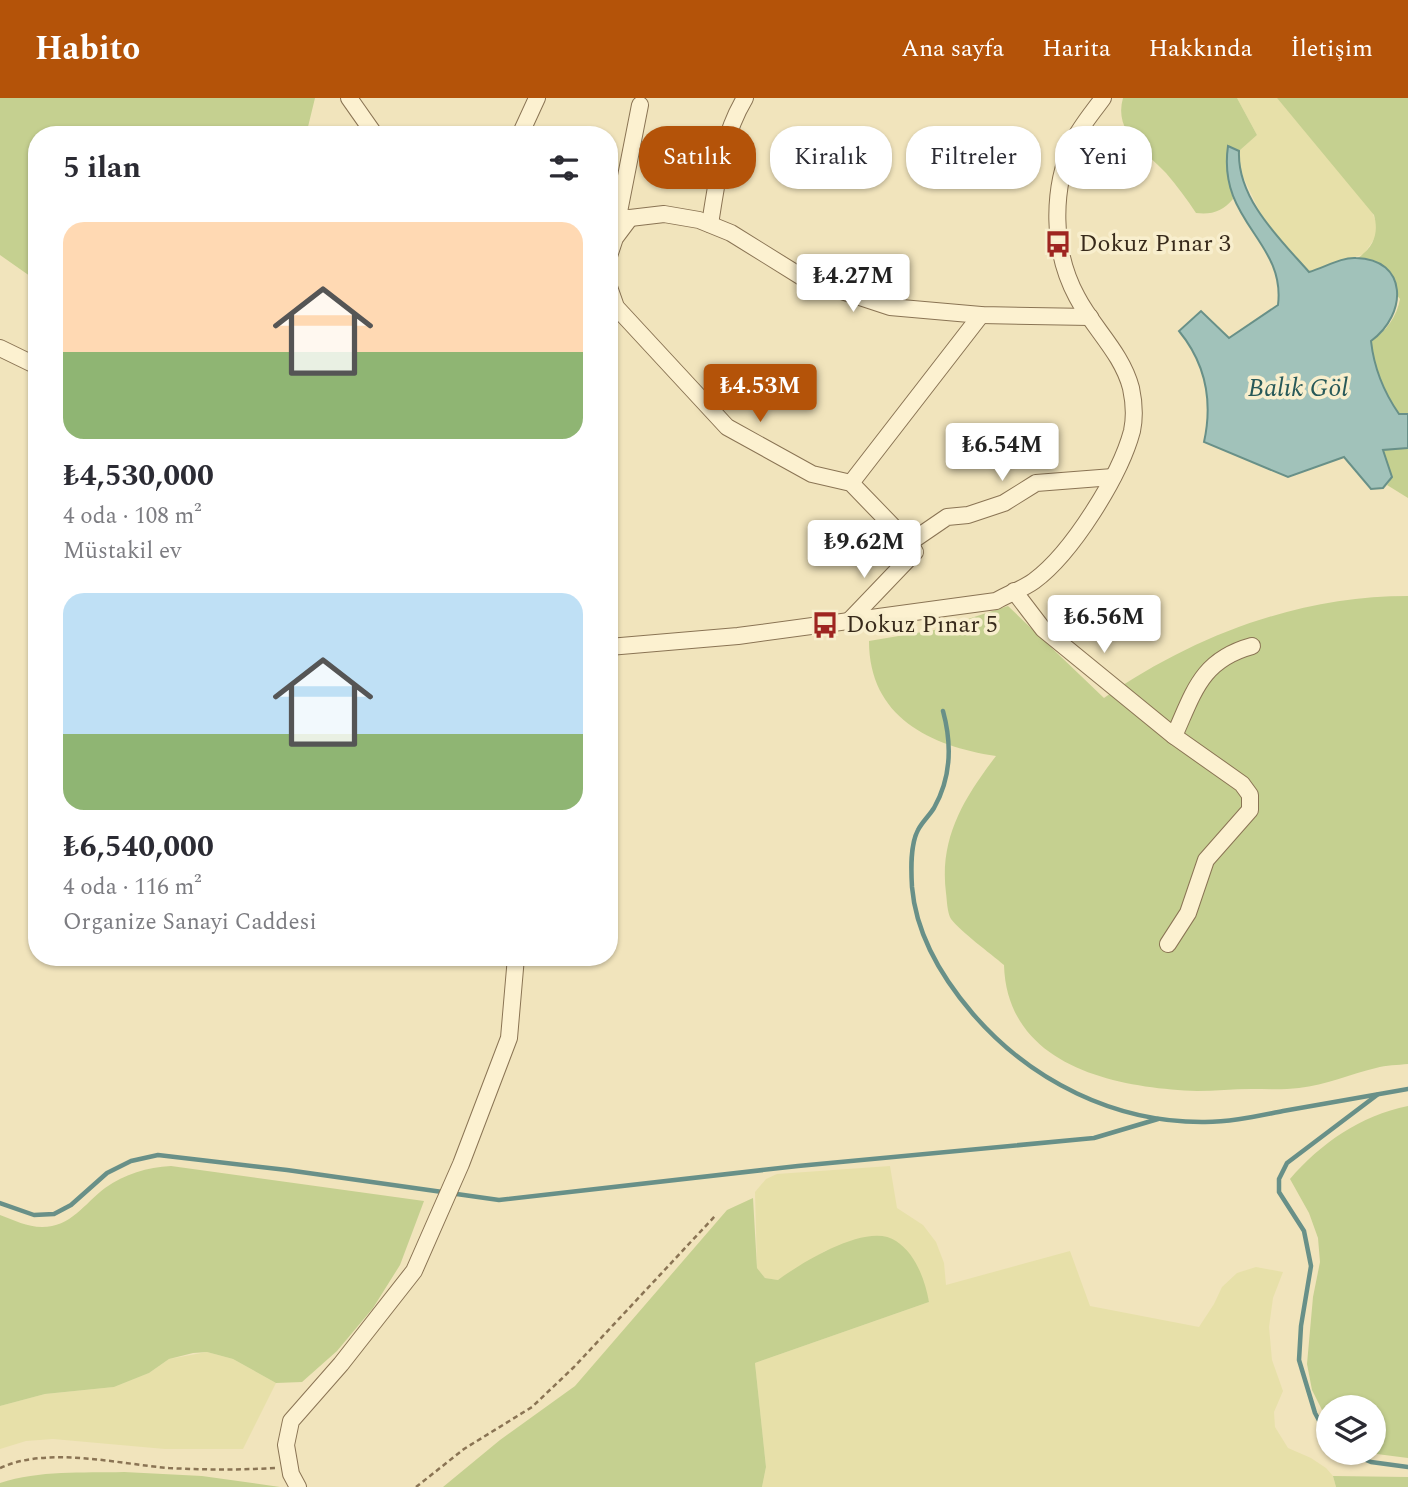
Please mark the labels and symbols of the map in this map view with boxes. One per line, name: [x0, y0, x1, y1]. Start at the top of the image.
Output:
place label: Dokuz Pınar 3: [1079, 226, 1231, 262]
bus stop icon: Dokuz Pınar 3: [1043, 229, 1073, 259]
pin: ₺4.27M: [796, 254, 910, 314]
pin: ₺4.53M: [703, 364, 817, 424]
water label: Balık Göl: [1248, 368, 1349, 408]
pin: ₺6.54M: [945, 424, 1059, 483]
pin: ₺9.62M: [807, 520, 921, 580]
pin: ₺6.56M: [1047, 596, 1161, 655]
place label: Dokuz Pınar 5: [846, 607, 998, 643]
bus stop icon: Dokuz Pınar 5: [810, 610, 840, 640]

